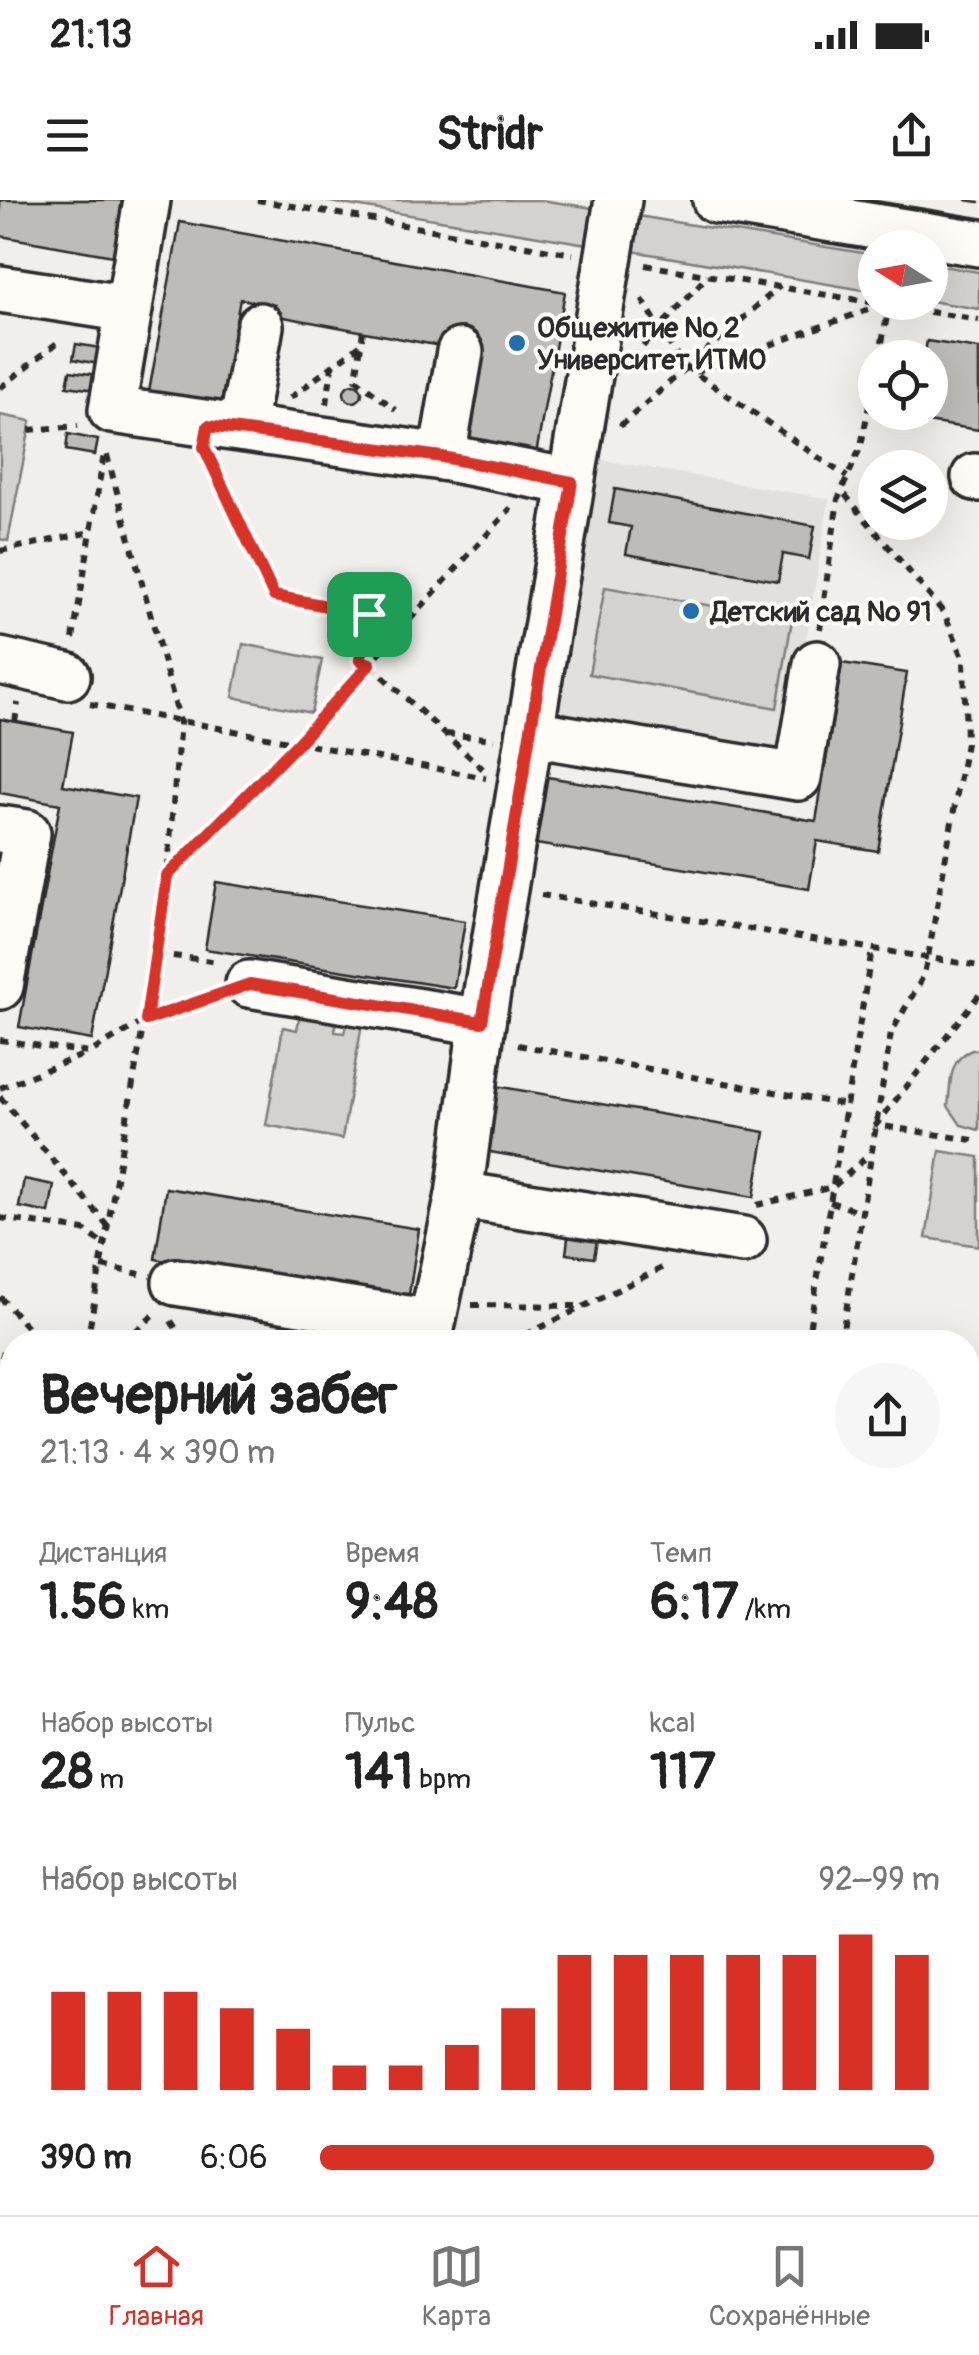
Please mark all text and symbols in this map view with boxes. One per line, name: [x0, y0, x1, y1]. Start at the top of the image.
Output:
text: 21:13: [50, 11, 132, 59]
text: Stridr: [436, 107, 543, 163]
icon: menu: [40, 108, 95, 163]
icon: share: [884, 108, 939, 163]
north arrow: [858, 230, 948, 320]
map controls: [858, 230, 948, 540]
place label: Общежитие № 2 Университет ИТМО: [537, 311, 766, 378]
marker: Общежитие № 2 Университет ИТМО: [506, 332, 528, 354]
button: locate: [858, 340, 948, 430]
button: layers: [858, 450, 948, 540]
pin: [327, 572, 412, 657]
icon: arrive: [342, 587, 397, 642]
place label: Детский сад № 91: [709, 595, 932, 630]
marker: Детский сад № 91: [680, 600, 702, 622]
text: Вечерний забег: [40, 1361, 397, 1430]
button: share: [835, 1363, 940, 1468]
text: 21:13 · 4 × 390 m: [40, 1433, 275, 1473]
text: Дистанция: [40, 1536, 167, 1571]
text: Время: [345, 1536, 419, 1571]
text: Темп: [650, 1536, 712, 1571]
text: 1.56: [40, 1571, 127, 1634]
text: 9:48: [345, 1571, 438, 1634]
text: 6:17: [650, 1571, 738, 1634]
text: km: [127, 1592, 169, 1627]
text: /km: [738, 1592, 791, 1627]
text: Набор высоты: [40, 1706, 213, 1741]
text: Пульс: [345, 1706, 416, 1741]
text: kcal: [650, 1706, 696, 1741]
text: 28: [40, 1741, 93, 1804]
text: 141: [345, 1741, 413, 1804]
text: 117: [650, 1741, 716, 1804]
text: m: [93, 1762, 124, 1797]
text: bpm: [413, 1762, 471, 1797]
text: Набор высоты: [40, 1860, 238, 1900]
text: 92–99 m: [818, 1860, 940, 1900]
text: 390 m: [40, 2138, 132, 2178]
text: 6:06: [200, 2138, 268, 2178]
tab: Главная: [109, 2239, 204, 2334]
tab: Карта: [422, 2239, 491, 2334]
tab: Сохранённые: [709, 2239, 870, 2334]

